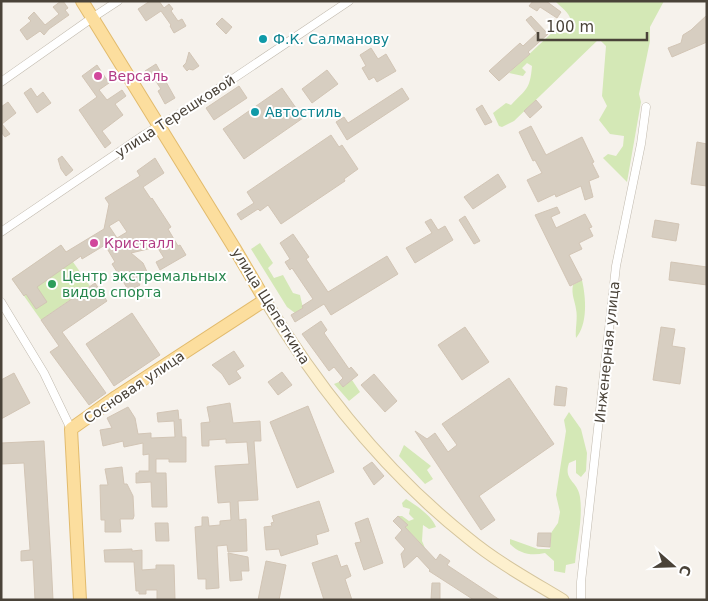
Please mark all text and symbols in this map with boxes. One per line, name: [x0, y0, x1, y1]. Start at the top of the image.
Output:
scale bar: [538, 10, 647, 42]
text: 100 m: [546, 18, 594, 36]
place label: Ф.К. Салманову: [273, 31, 389, 47]
marker: Ф.К. Салманову: [257, 33, 269, 45]
place label: Версаль: [108, 68, 169, 84]
marker: Версаль: [92, 70, 104, 82]
street label: улица Терешковой: [112, 71, 238, 161]
place label: Автостиль: [265, 104, 342, 120]
marker: Автостиль: [249, 106, 261, 118]
place label: Кристалл: [104, 235, 174, 251]
marker: Кристалл: [88, 237, 100, 249]
street label: улица Щепеткина: [229, 245, 313, 367]
place label: Центр экстремальных видов спорта: [62, 268, 226, 300]
marker: Центр экстремальных видов спорта: [46, 278, 58, 290]
street label: Инженерная улица: [592, 280, 622, 424]
street label: Сосновая улица: [81, 347, 187, 427]
north arrow: [648, 541, 698, 591]
text: С: [676, 563, 694, 578]

